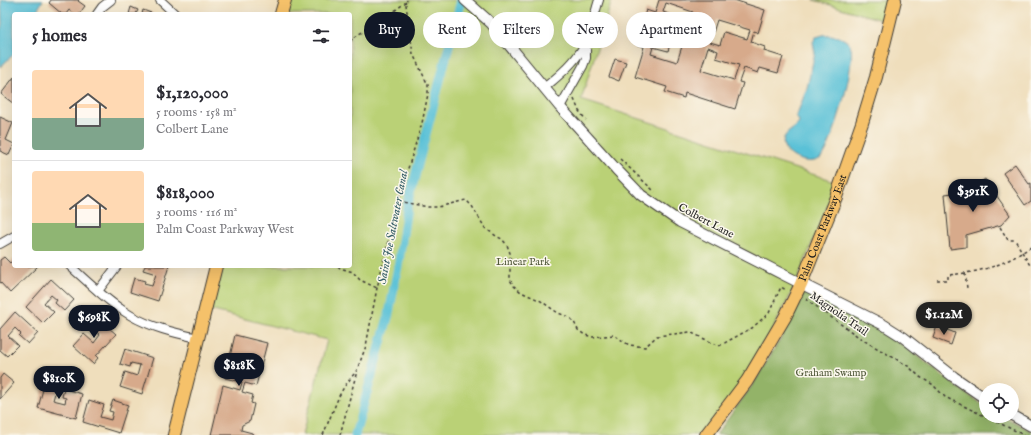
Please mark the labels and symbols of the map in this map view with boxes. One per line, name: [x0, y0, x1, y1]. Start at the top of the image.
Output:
water label: Saint Joe Saltwater Canal: [375, 168, 412, 285]
street label: Palm Coast Parkway East: [796, 172, 850, 284]
pin: $391K: [945, 179, 1001, 213]
street label: Colbert Lane: [676, 200, 736, 242]
park label: Linear Park: [496, 255, 550, 269]
street label: Magnolia Trail: [807, 289, 871, 339]
pin: $1.12M: [911, 302, 977, 336]
pin: $698K: [66, 305, 122, 339]
pin: $818K: [211, 353, 267, 387]
pin: $810K: [31, 366, 87, 400]
park label: Graham Swamp: [796, 366, 867, 380]

